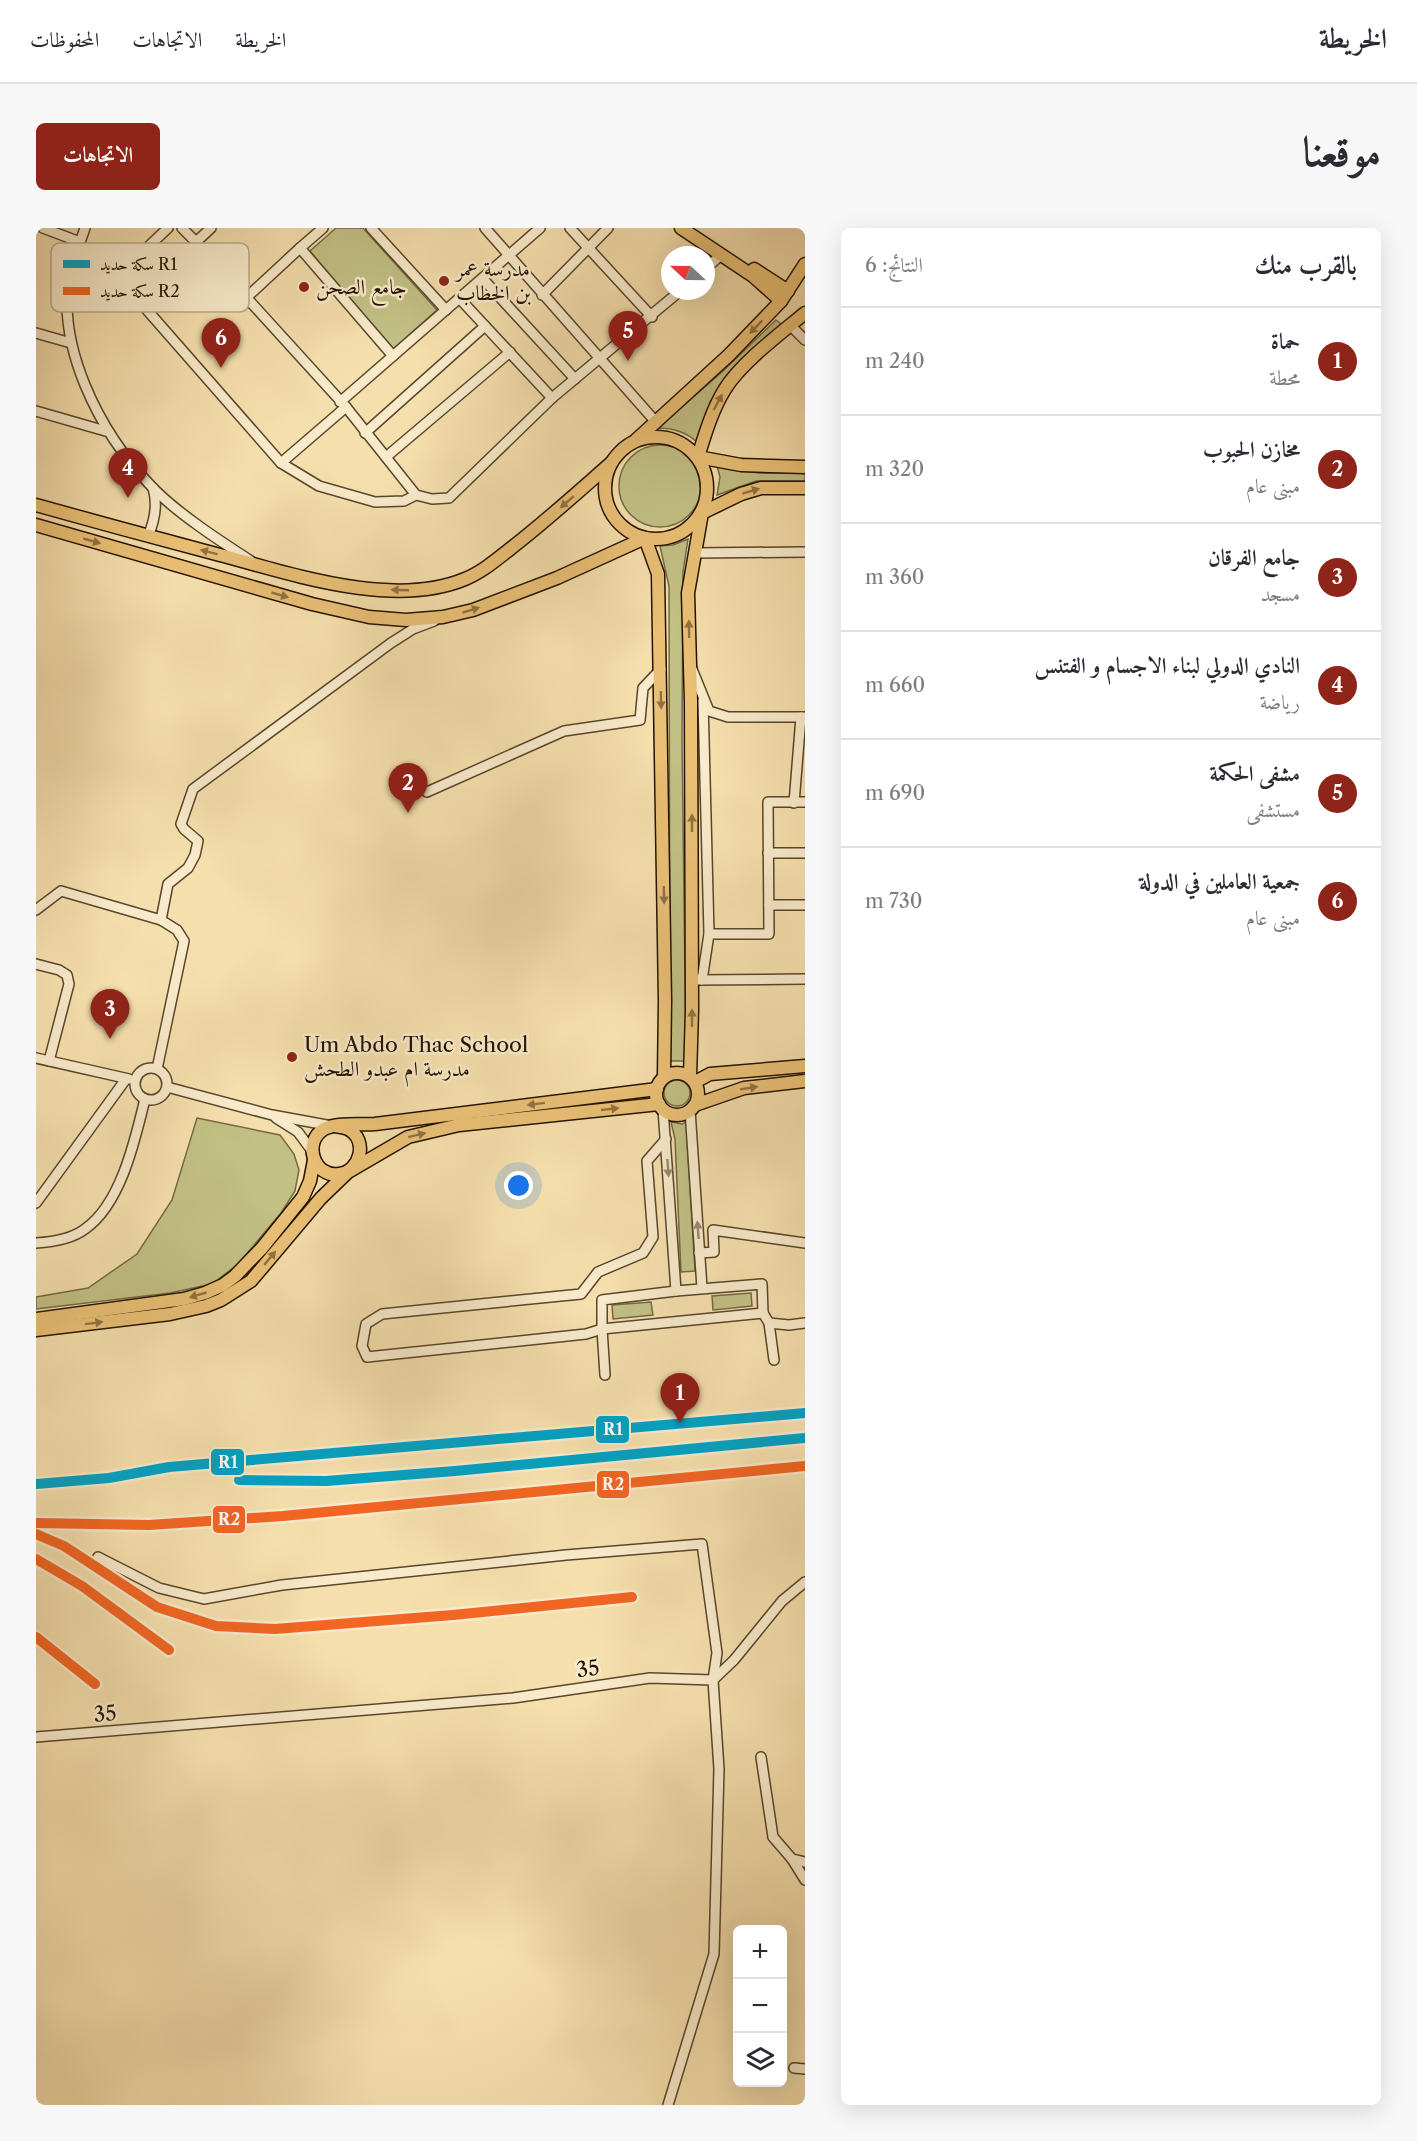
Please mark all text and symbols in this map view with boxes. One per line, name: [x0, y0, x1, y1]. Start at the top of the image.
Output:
text: الخريطة: [1319, 21, 1387, 55]
text: المحفوظات: [30, 27, 99, 52]
text: الاتجاهات: [132, 27, 202, 52]
text: الخريطة: [235, 27, 286, 52]
button: الاتجاهات: [36, 123, 160, 190]
text: موقعنا: [1303, 125, 1381, 177]
legend: [51, 243, 249, 312]
north arrow: [661, 246, 715, 300]
text: بالقرب منك: [1254, 249, 1357, 281]
text: النتائج: 6: [865, 253, 923, 277]
text: سكة حديد R1: [100, 254, 177, 274]
place label: مدرسة عمر بن الخطاب: [454, 256, 531, 306]
place label: جامع الصحن: [316, 274, 407, 306]
marker: مدرسة عمر بن الخطاب: [437, 274, 451, 288]
marker: جامع الصحن: [297, 280, 311, 294]
text: سكة حديد R2: [100, 281, 180, 301]
pin: 5: [608, 312, 648, 361]
pin: 6: [202, 318, 240, 368]
one-way arrow: [750, 319, 764, 333]
text: حماة: [1271, 328, 1300, 355]
text: 240 m: [865, 349, 925, 373]
text: 1: [1333, 349, 1342, 373]
text: محطة: [1269, 366, 1300, 390]
one-way arrow: [712, 393, 722, 411]
text: مخازن الحبوب: [1203, 436, 1300, 463]
pin: 4: [108, 448, 148, 498]
text: 320 m: [865, 457, 924, 481]
text: 2: [1332, 457, 1343, 481]
text: مبنى عام: [1246, 474, 1300, 498]
one-way arrow: [742, 486, 760, 495]
one-way arrow: [559, 495, 574, 509]
one-way arrow: [83, 537, 101, 546]
text: جامع الفرقان: [1208, 544, 1300, 571]
one-way arrow: [200, 547, 218, 556]
text: 360 m: [865, 565, 924, 589]
text: 3: [1332, 565, 1343, 589]
text: مسجد: [1261, 582, 1300, 606]
one-way arrow: [390, 585, 409, 595]
one-way arrow: [271, 590, 289, 600]
one-way arrow: [462, 605, 480, 614]
one-way arrow: [684, 619, 694, 638]
text: النادي الدولي لبناء الاجسام و الفتنس: [1034, 652, 1300, 679]
text: 660 m: [865, 673, 925, 697]
text: 4: [1332, 673, 1343, 697]
one-way arrow: [657, 690, 666, 709]
text: رياضة: [1260, 690, 1300, 714]
text: مشفى الحكمة: [1209, 760, 1300, 787]
pin: 2: [388, 764, 428, 813]
text: 690 m: [865, 781, 925, 805]
text: 5: [1332, 781, 1343, 805]
text: مستشفى: [1247, 798, 1300, 822]
one-way arrow: [687, 814, 697, 833]
text: جمعية العاملين في الدولة: [1139, 868, 1300, 895]
one-way arrow: [659, 885, 669, 904]
text: 730 m: [865, 889, 923, 913]
text: 6: [1332, 889, 1343, 913]
text: مبنى عام: [1246, 906, 1300, 930]
pin: 3: [90, 990, 130, 1039]
one-way arrow: [687, 1009, 697, 1028]
place label: Um Abdo Thac School مدرسة ام عبدو الطحش: [304, 1032, 528, 1087]
marker: Um Abdo Thac School مدرسة ام عبدو الطحش: [285, 1050, 299, 1064]
one-way arrow: [739, 1084, 758, 1093]
one-way arrow: [526, 1100, 545, 1109]
one-way arrow: [600, 1104, 619, 1114]
one-way arrow: [408, 1129, 426, 1139]
one-way arrow: [663, 1158, 673, 1177]
your location: [504, 1171, 533, 1200]
one-way arrow: [693, 1221, 703, 1240]
one-way arrow: [263, 1251, 276, 1266]
one-way arrow: [189, 1291, 207, 1300]
one-way arrow: [85, 1318, 104, 1327]
pin: 1: [660, 1374, 700, 1423]
line badge: R1: [595, 1415, 630, 1444]
text: R1: [603, 1419, 624, 1439]
line badge: R1: [210, 1448, 245, 1476]
text: R1: [218, 1452, 239, 1472]
line badge: R2: [596, 1470, 630, 1499]
text: R2: [602, 1474, 624, 1494]
line badge: R2: [212, 1505, 246, 1534]
text: R2: [218, 1509, 240, 1529]
street label: 35: [575, 1655, 601, 1682]
street label: 35: [92, 1700, 117, 1727]
map controls: [733, 1925, 787, 2087]
button: +: [733, 1925, 787, 1979]
button: −: [733, 1979, 787, 2033]
button: layers: [733, 2033, 787, 2087]

